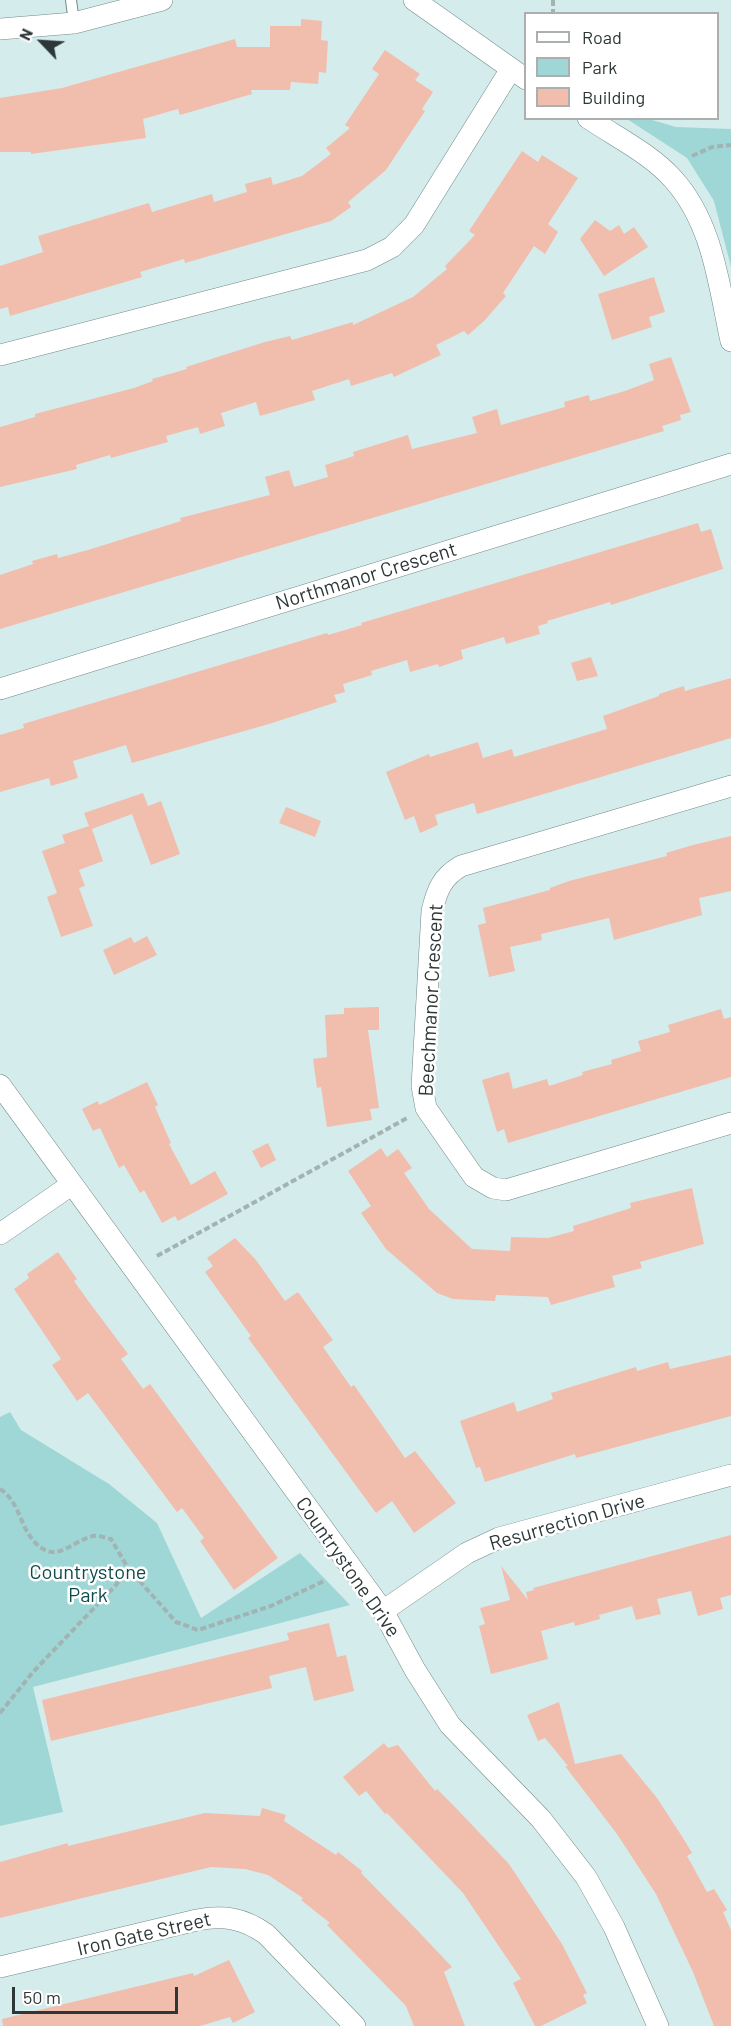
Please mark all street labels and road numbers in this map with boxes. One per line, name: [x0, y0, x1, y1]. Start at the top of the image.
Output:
street label: Northmanor Crescent: [273, 537, 459, 615]
street label: Beechmanor Crescent: [414, 903, 448, 1097]
street label: Resurrection Drive: [486, 1488, 648, 1556]
street label: Countrystone Drive: [291, 1492, 405, 1642]
street label: Iron Gate Street: [75, 1907, 213, 1961]

